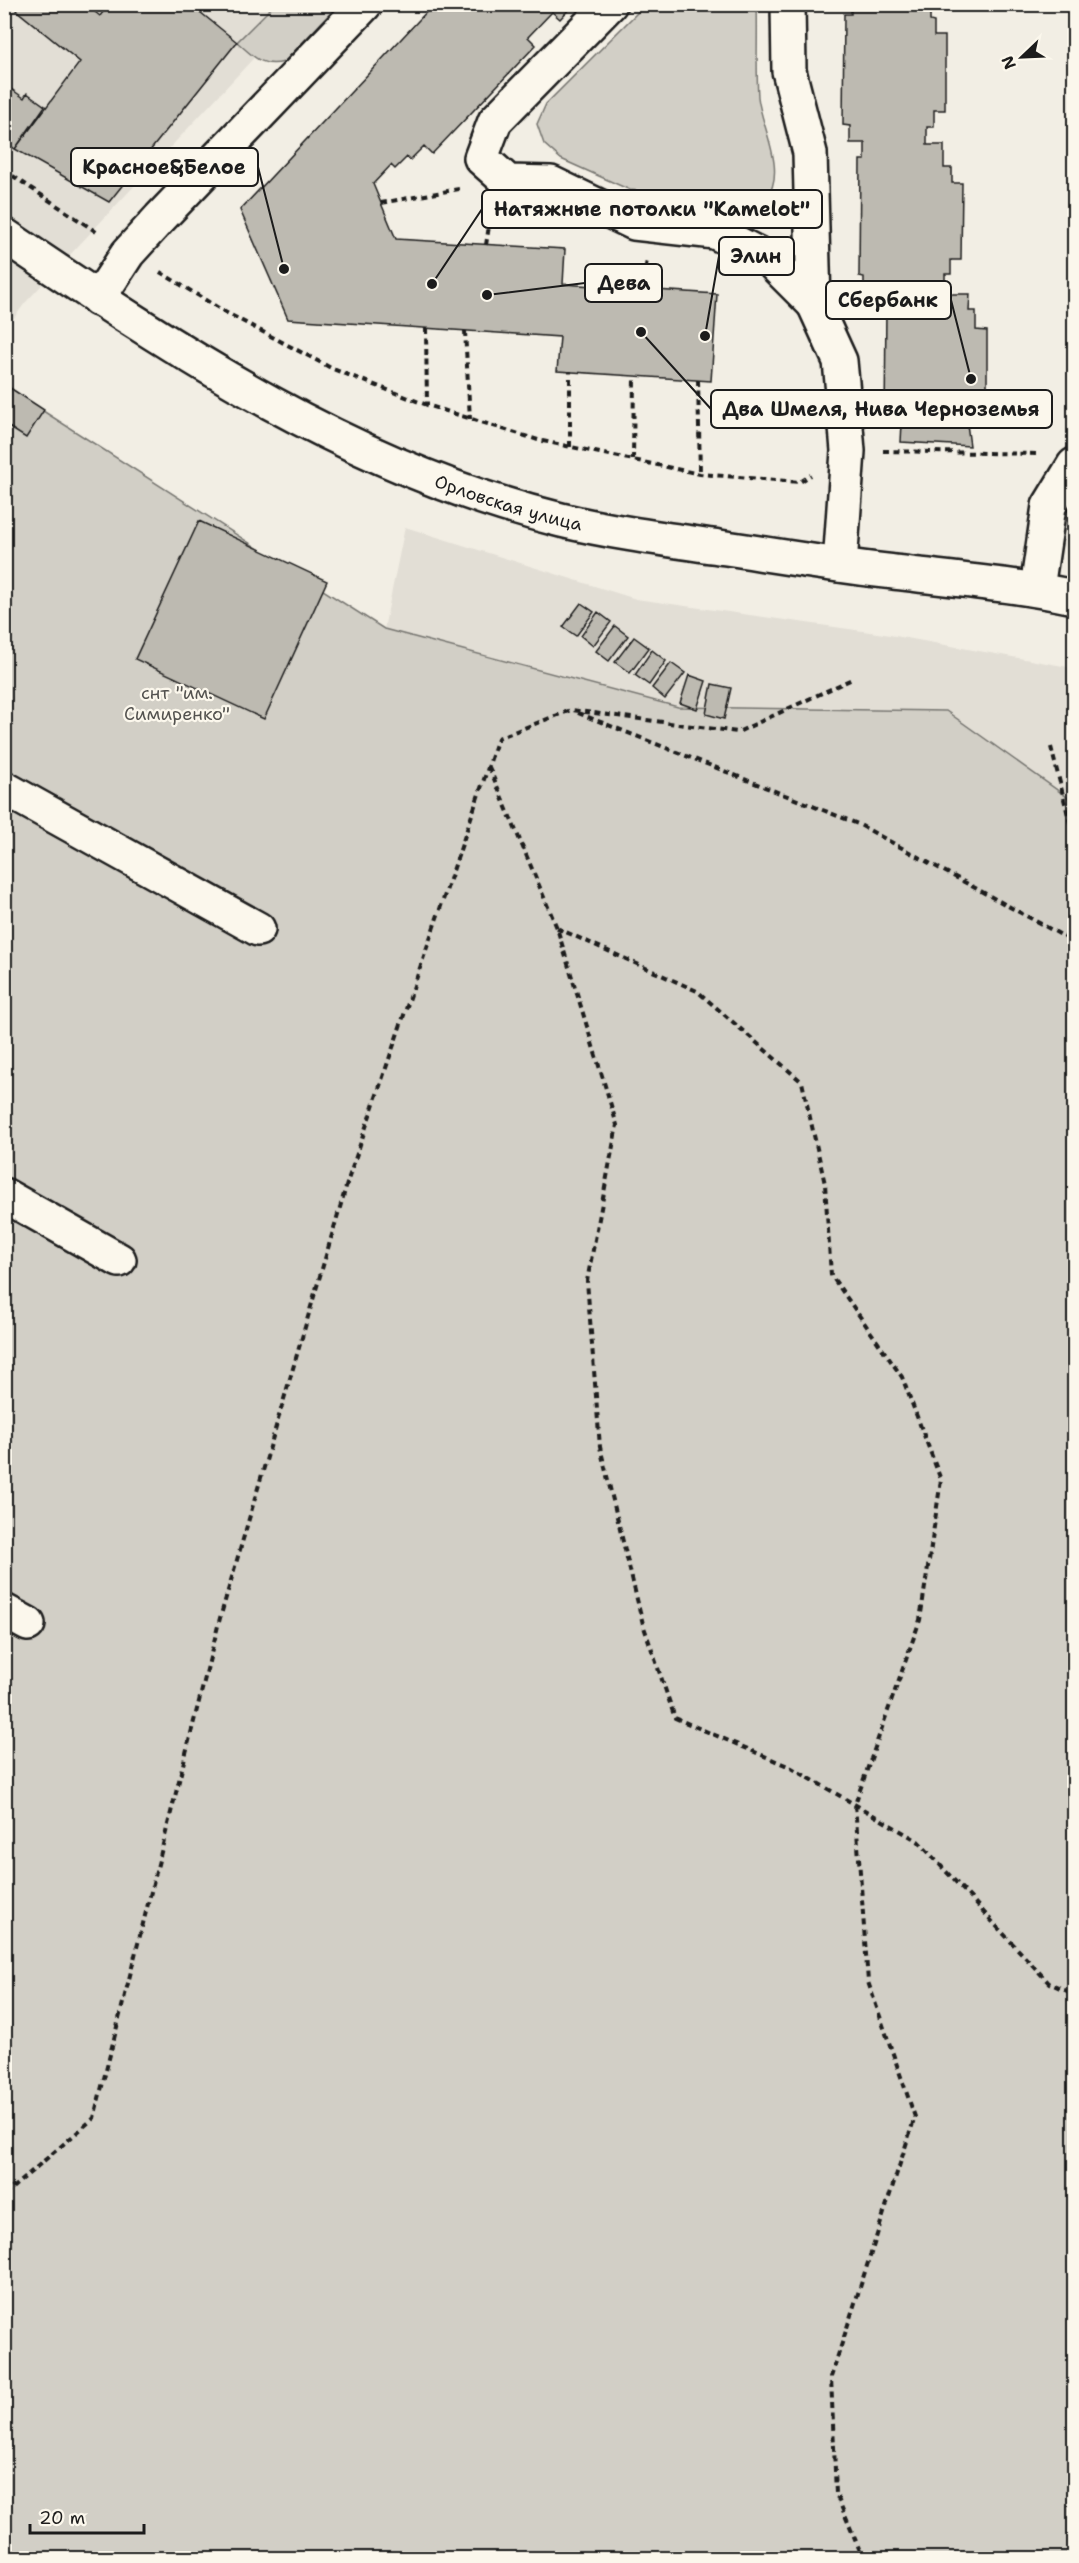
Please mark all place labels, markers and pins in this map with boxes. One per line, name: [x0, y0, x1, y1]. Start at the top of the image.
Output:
callout: Красное&Белое: [71, 148, 258, 186]
callout: Натяжные потолки "Kamelot": [482, 190, 822, 228]
callout: Элин: [719, 237, 794, 275]
callout: Дева: [585, 264, 662, 302]
callout: Сбербанк: [826, 281, 951, 319]
callout: Два Шмеля, Нива Черноземья: [711, 390, 1052, 428]

